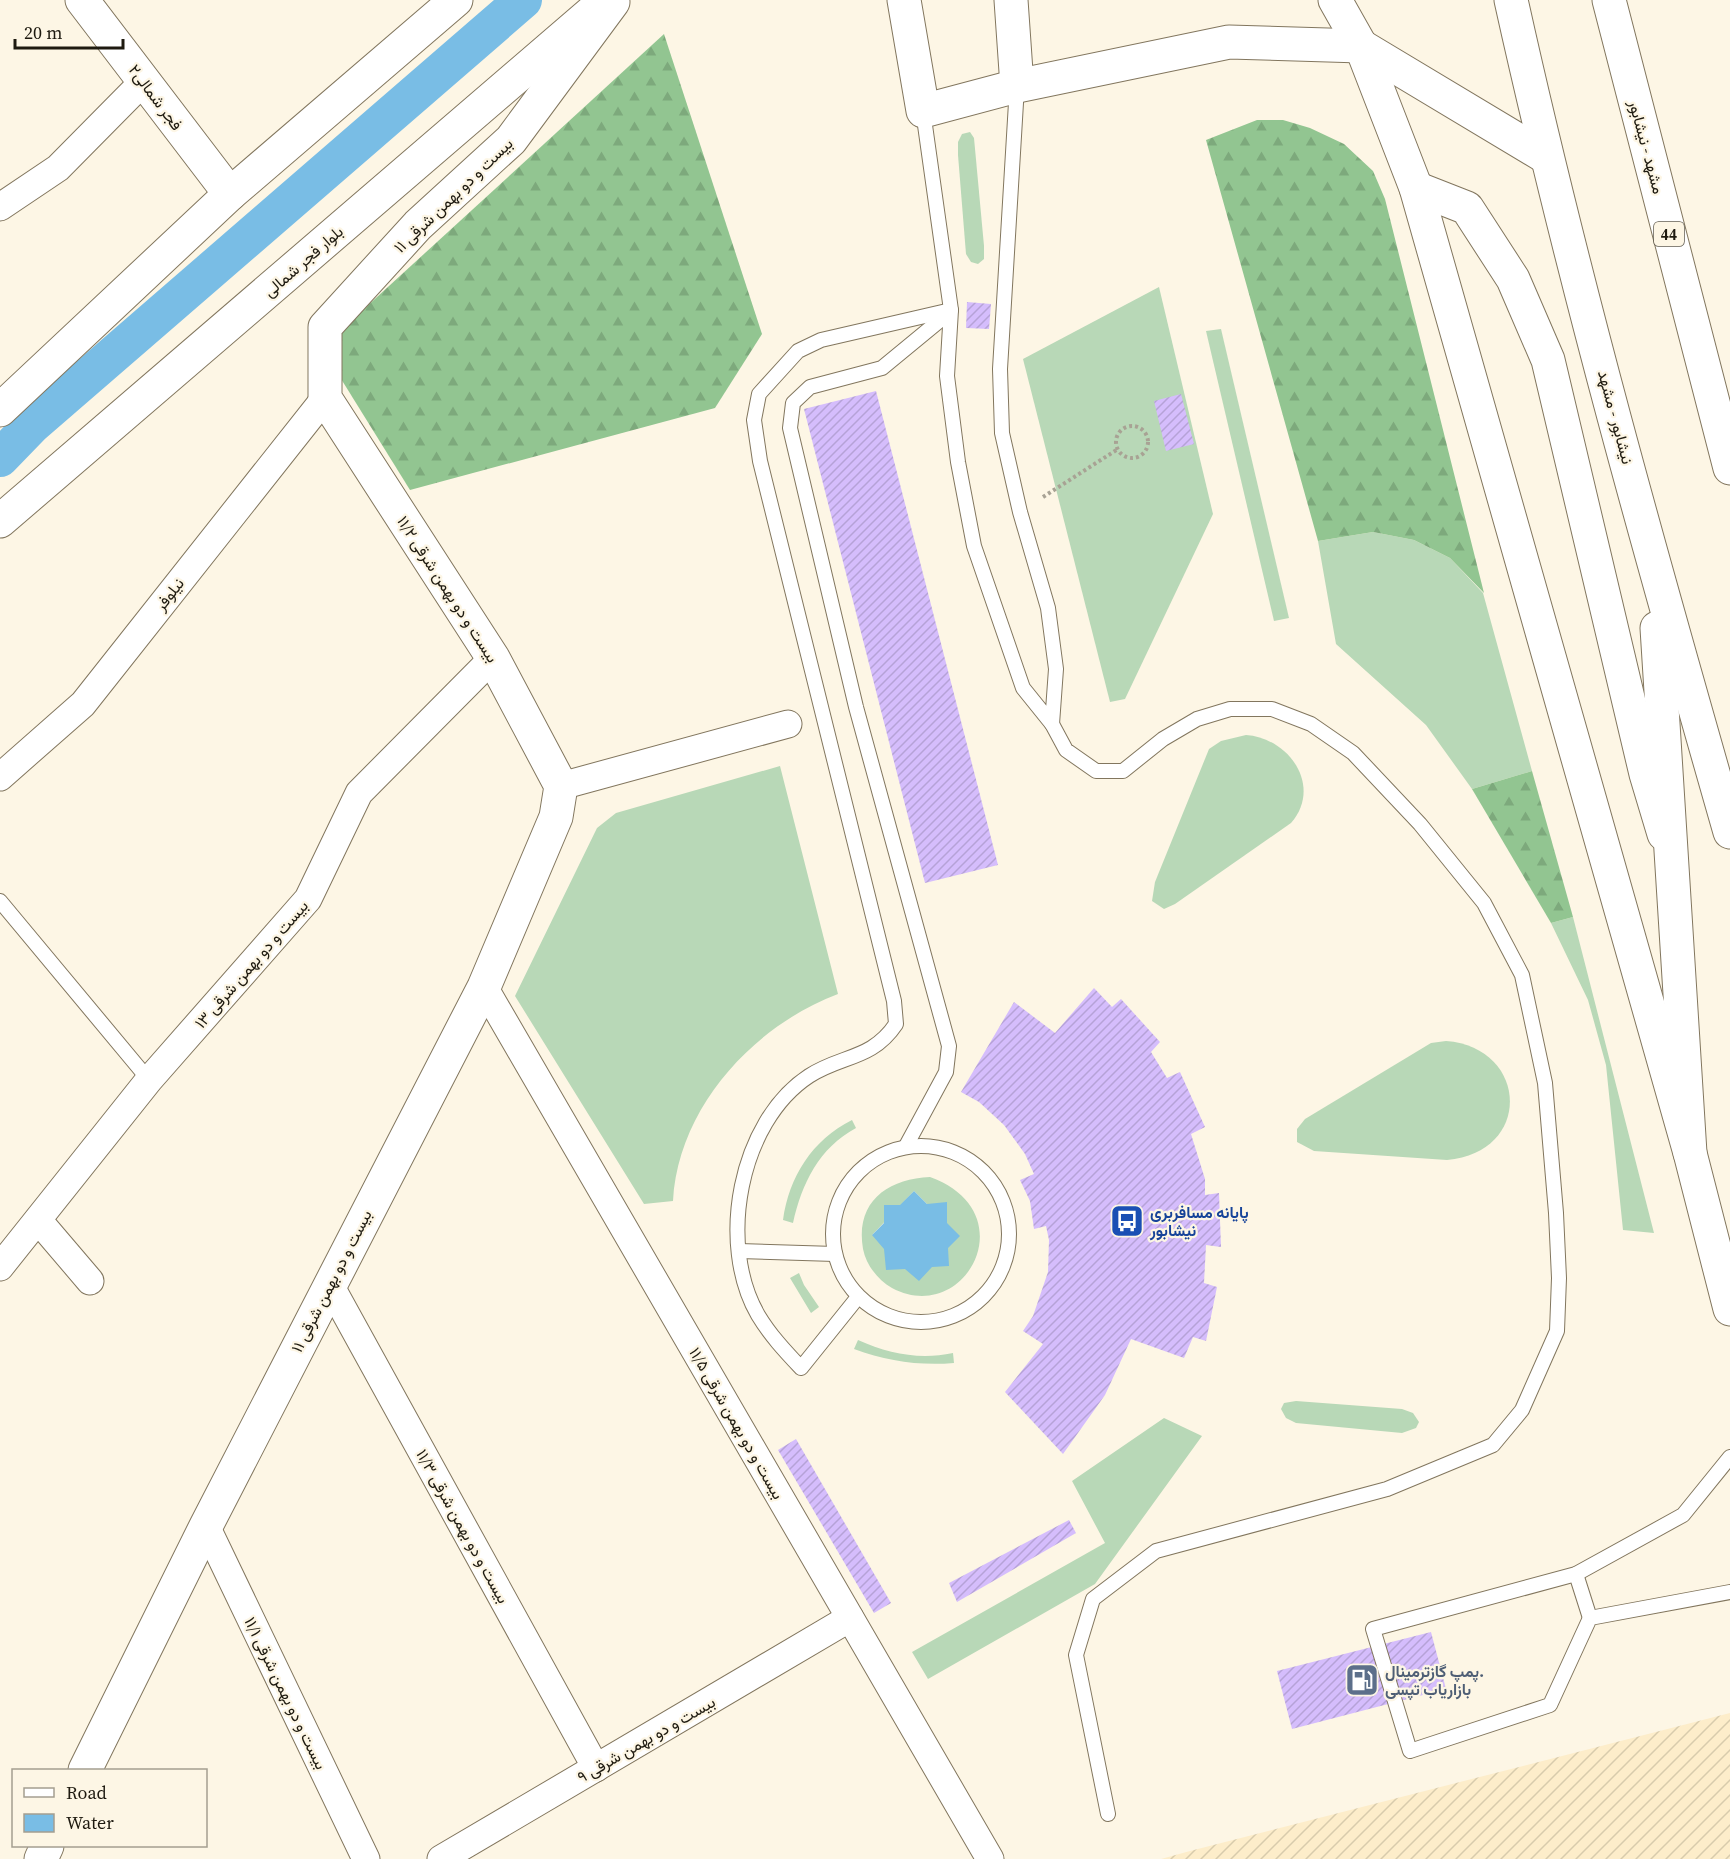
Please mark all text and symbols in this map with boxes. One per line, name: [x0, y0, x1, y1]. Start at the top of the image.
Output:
scale bar: [15, 12, 123, 50]
text: 20 m: [24, 20, 62, 45]
street label: فجر شمالی۲: [124, 59, 188, 135]
street label: مشهد - نیشابور: [1624, 97, 1670, 196]
street label: بیست و دو بهمن شرقی ۱۱: [389, 132, 517, 258]
street label: بلوار فجر شمالی: [258, 220, 348, 302]
road number: 44: [1654, 222, 1684, 246]
street label: نیشابور - مشهد: [1593, 368, 1639, 466]
street label: بیست و دو بهمن شرقی ۱۱/۲: [392, 511, 504, 667]
street label: نیلوفر: [149, 573, 189, 616]
street label: بیست و دو بهمن شرقی ۱۳: [189, 895, 313, 1033]
place label: پایانه مسافربری نیشابور: [1149, 1201, 1249, 1241]
bus stop icon: پایانه مسافربری نیشابور: [1109, 1203, 1145, 1239]
street label: بیست و دو بهمن شرقی ۱۱: [285, 1206, 377, 1356]
street label: بیست و دو بهمن شرقی ۱۱/۵: [684, 1343, 790, 1503]
street label: بیست و دو بهمن شرقی ۱۱/۳: [411, 1445, 515, 1607]
street label: بیست و دو بهمن شرقی ۱۱/۱: [239, 1613, 333, 1773]
place label: پمپ گازترمینال. بازاریاب تپسی: [1385, 1660, 1484, 1701]
fuel station icon: پمپ گازترمینال. بازاریاب تپسی: [1344, 1662, 1380, 1698]
street label: بیست و دو بهمن شرقی ۹: [573, 1690, 719, 1788]
legend: [12, 1769, 207, 1847]
text: Road: [66, 1780, 107, 1805]
text: Water: [66, 1810, 114, 1835]

